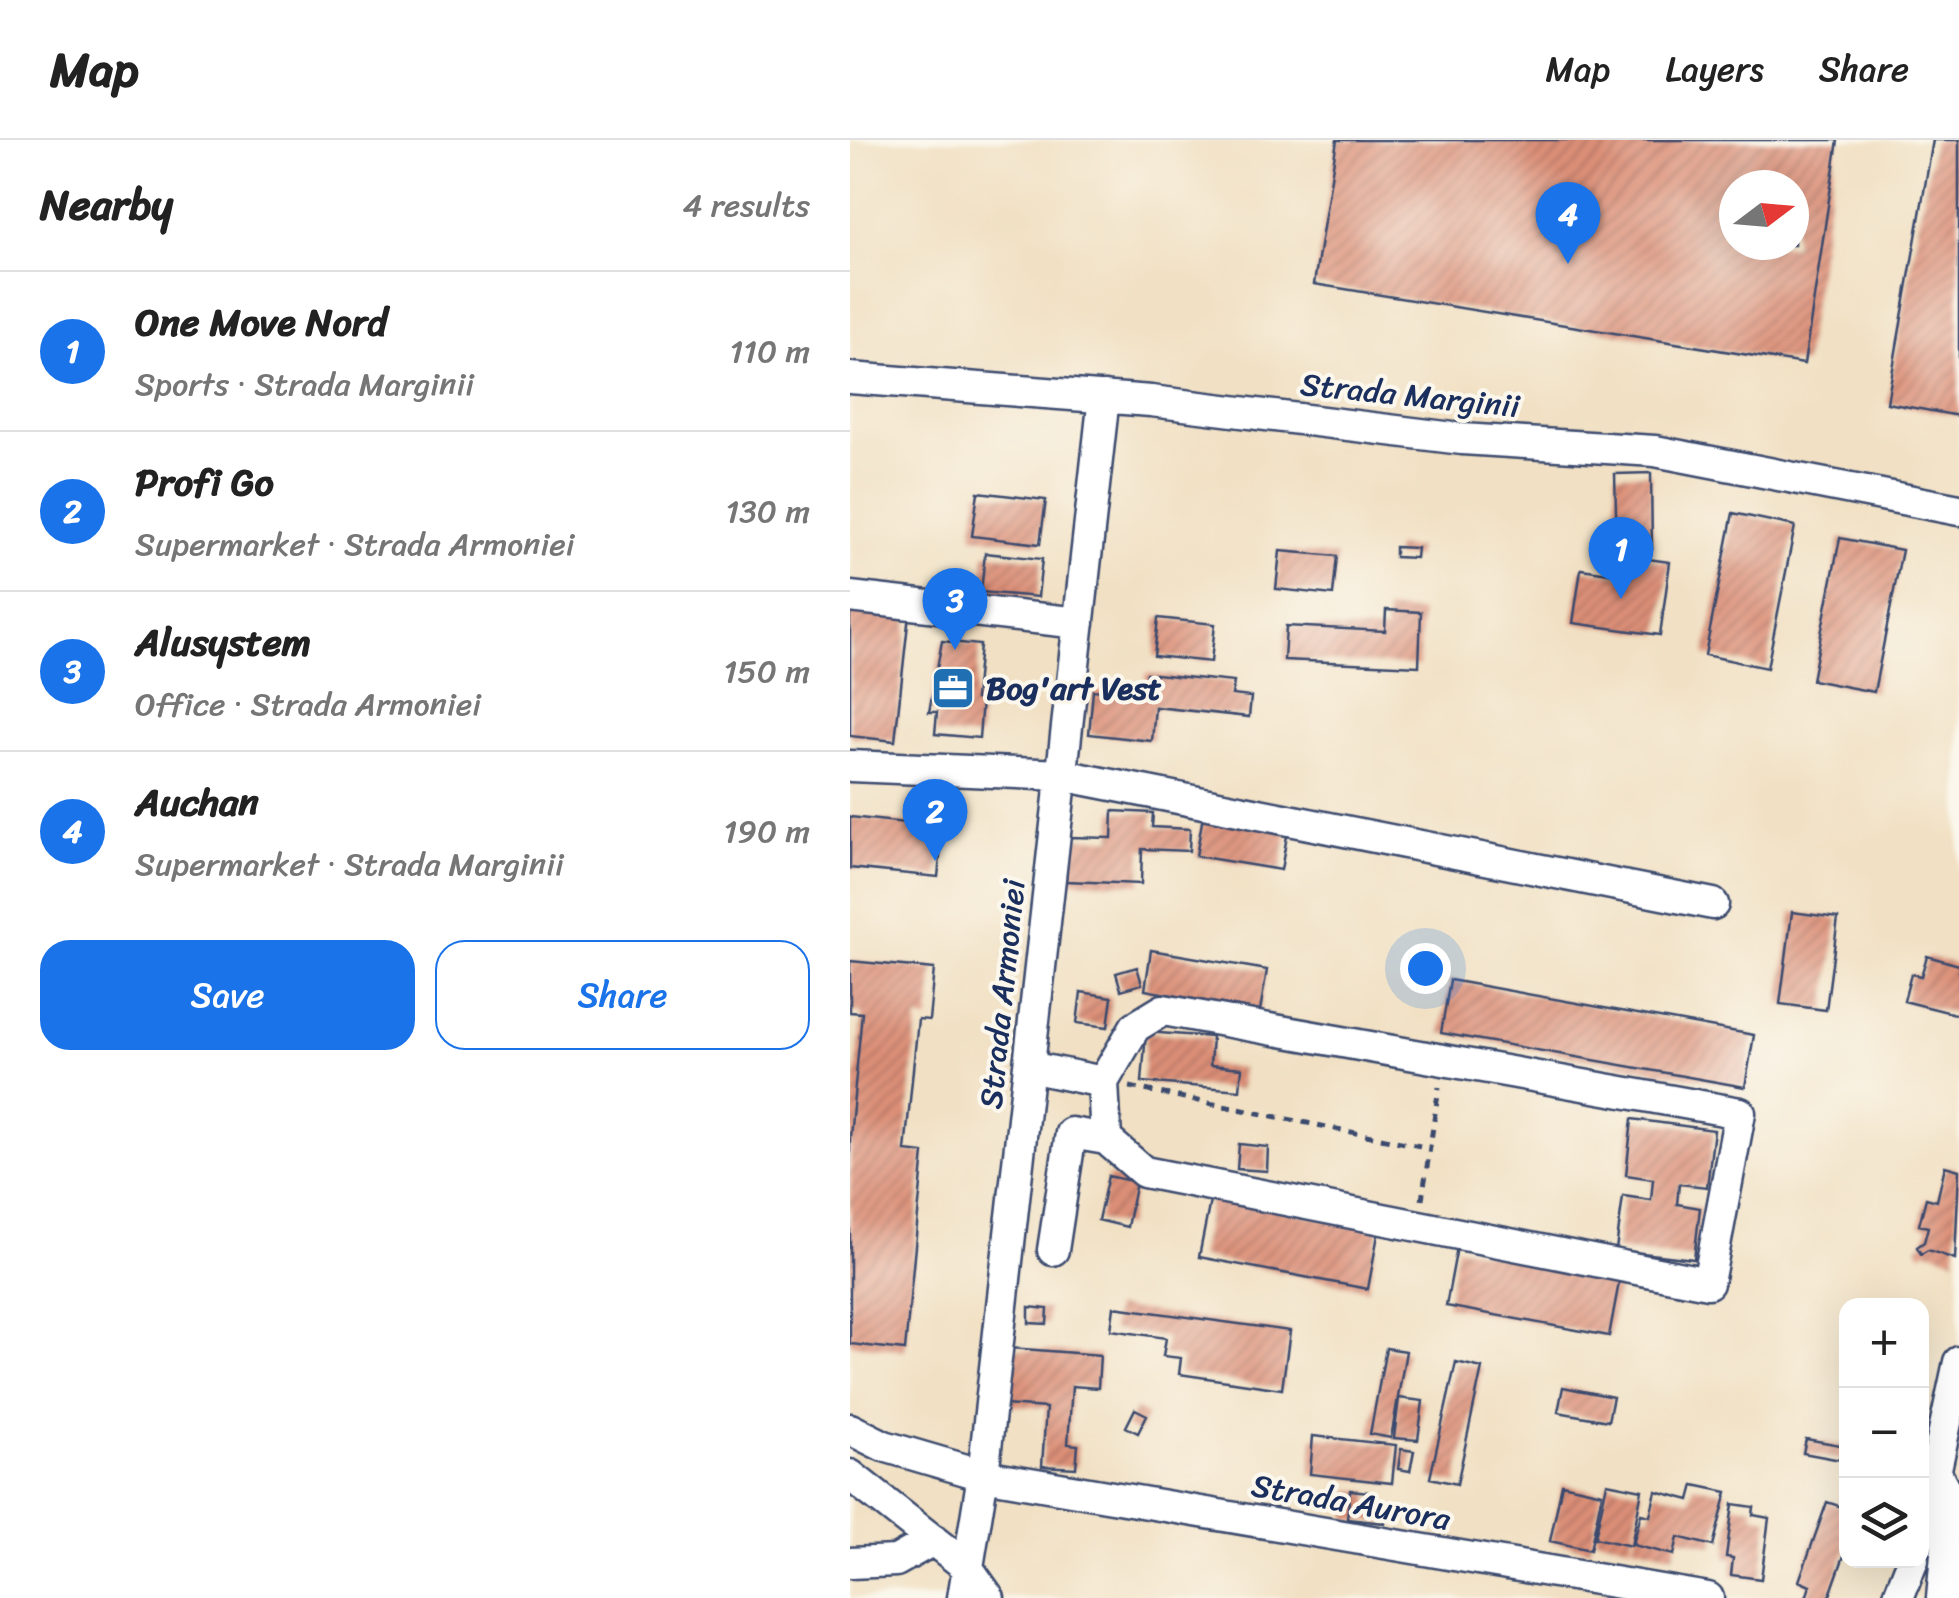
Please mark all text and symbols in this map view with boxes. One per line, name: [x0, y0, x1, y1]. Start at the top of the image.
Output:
text: Map: [50, 27, 139, 112]
text: Map: [1546, 38, 1610, 100]
text: Layers: [1665, 38, 1764, 100]
text: Share: [1819, 38, 1909, 100]
text: Nearby: [40, 168, 173, 242]
north arrow: [1719, 170, 1809, 260]
text: 4 results: [682, 177, 810, 234]
pin: 4: [1536, 182, 1600, 264]
text: One Move Nord: [135, 289, 387, 356]
text: 1: [66, 323, 79, 380]
text: 110 m: [729, 323, 810, 380]
text: Sports · Strada Marginii: [135, 356, 474, 413]
street label: Strada Marginii: [1298, 356, 1523, 435]
text: Profi Go: [135, 449, 274, 516]
text: 2: [63, 483, 82, 540]
text: 130 m: [726, 483, 810, 540]
text: Supermarket · Strada Armoniei: [135, 516, 575, 573]
pin: 1: [1588, 516, 1654, 599]
pin: 3: [922, 568, 988, 650]
text: Alusystem: [135, 609, 311, 676]
text: 3: [64, 643, 81, 700]
text: 150 m: [724, 643, 810, 700]
place label: Bog'art Vest: [986, 660, 1162, 717]
office icon: Bog'art Vest: [930, 665, 976, 711]
text: Office · Strada Armoniei: [135, 676, 481, 733]
text: Auchan: [135, 769, 259, 836]
pin: 2: [902, 778, 968, 861]
text: 4: [62, 803, 83, 860]
text: 190 m: [724, 803, 810, 860]
text: Supermarket · Strada Marginii: [135, 836, 564, 893]
street label: Strada Armoniei: [962, 875, 1043, 1112]
button: Save: [40, 940, 415, 1050]
button: Share: [435, 940, 810, 1050]
your location: [1400, 943, 1451, 994]
map controls: [1839, 1298, 1929, 1568]
button: +: [1839, 1298, 1929, 1388]
button: −: [1839, 1388, 1929, 1478]
street label: Strada Aurora: [1247, 1457, 1456, 1548]
button: layers: [1839, 1478, 1929, 1568]

